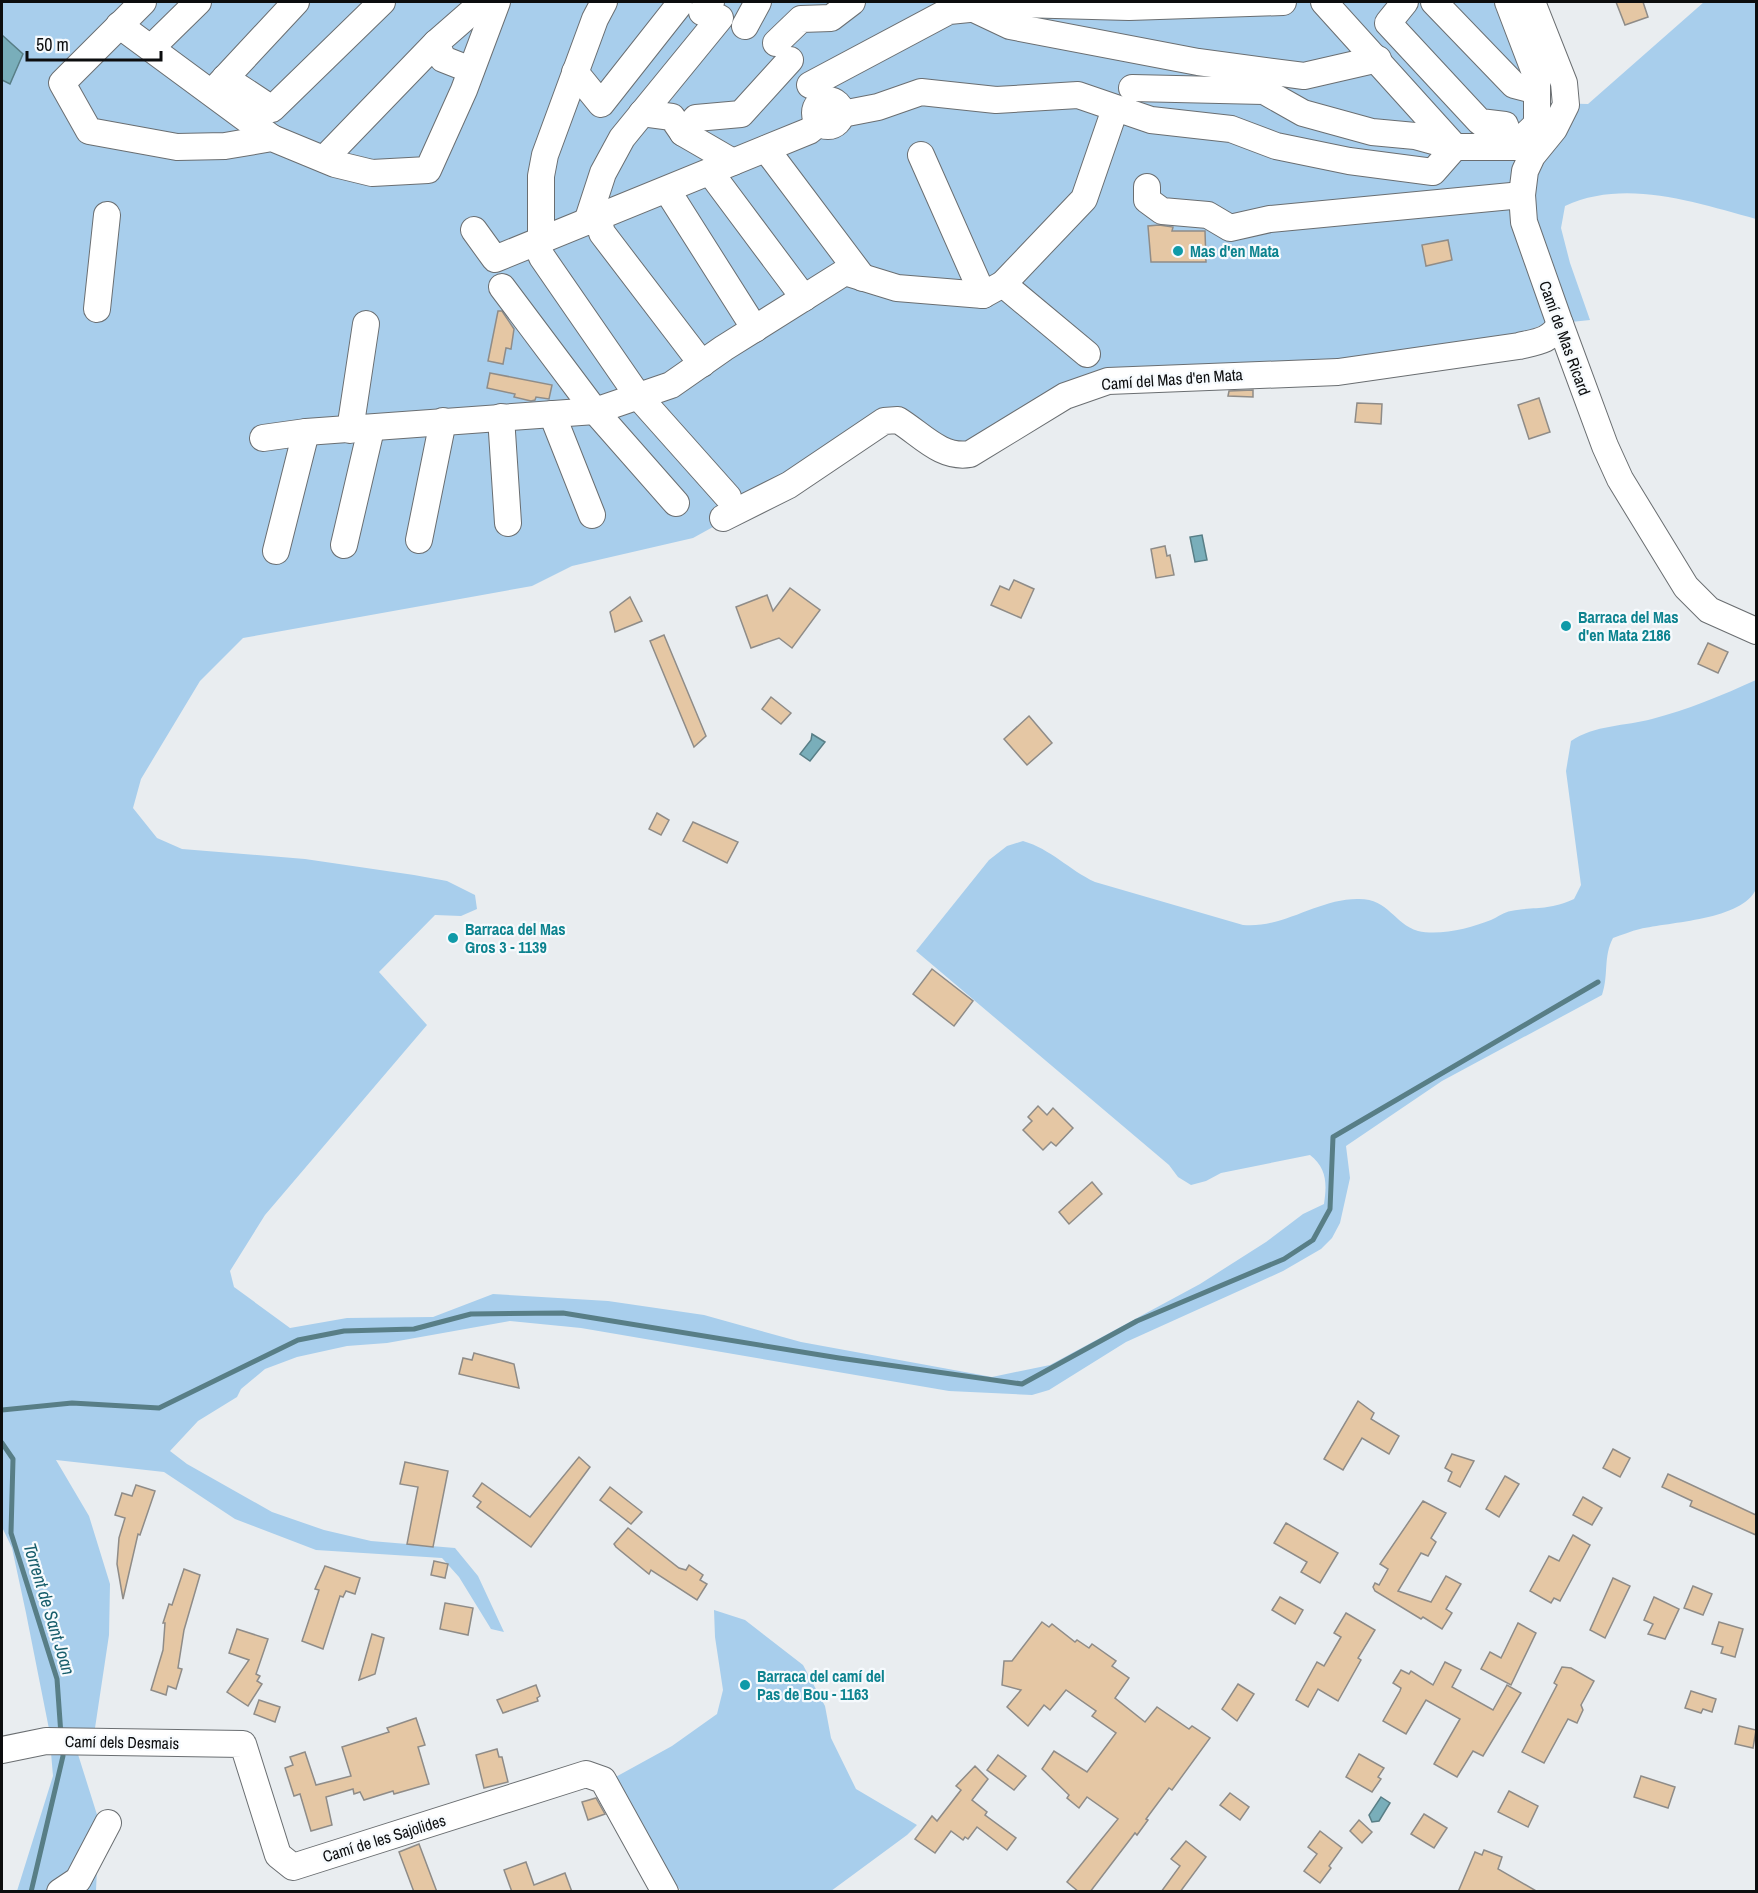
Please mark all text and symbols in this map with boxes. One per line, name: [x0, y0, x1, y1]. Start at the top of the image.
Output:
scale bar: [27, 24, 160, 62]
text: 50 m: [36, 32, 69, 57]
place label: Mas d'en Mata: [1190, 240, 1280, 262]
marker: Mas d'en Mata: [1171, 244, 1185, 258]
street label: Camí de Mas Ricard: [1534, 278, 1596, 398]
street label: Camí del Mas d'en Mata: [1101, 363, 1244, 395]
place label: Barraca del Mas d'en Mata 2186: [1578, 606, 1679, 646]
marker: Barraca del Mas d'en Mata 2186: [1559, 619, 1573, 633]
place label: Barraca del Mas Gros 3 - 1139: [465, 918, 566, 958]
marker: Barraca del Mas Gros 3 - 1139: [446, 931, 460, 945]
water label: Torrent de Sant Joan: [18, 1540, 81, 1678]
place label: Barraca del camí del Pas de Bou - 1163: [757, 1665, 885, 1705]
marker: Barraca del camí del Pas de Bou - 1163: [738, 1678, 752, 1692]
street label: Camí dels Desmais: [65, 1730, 179, 1754]
street label: Camí de les Sajolides: [320, 1809, 448, 1867]

